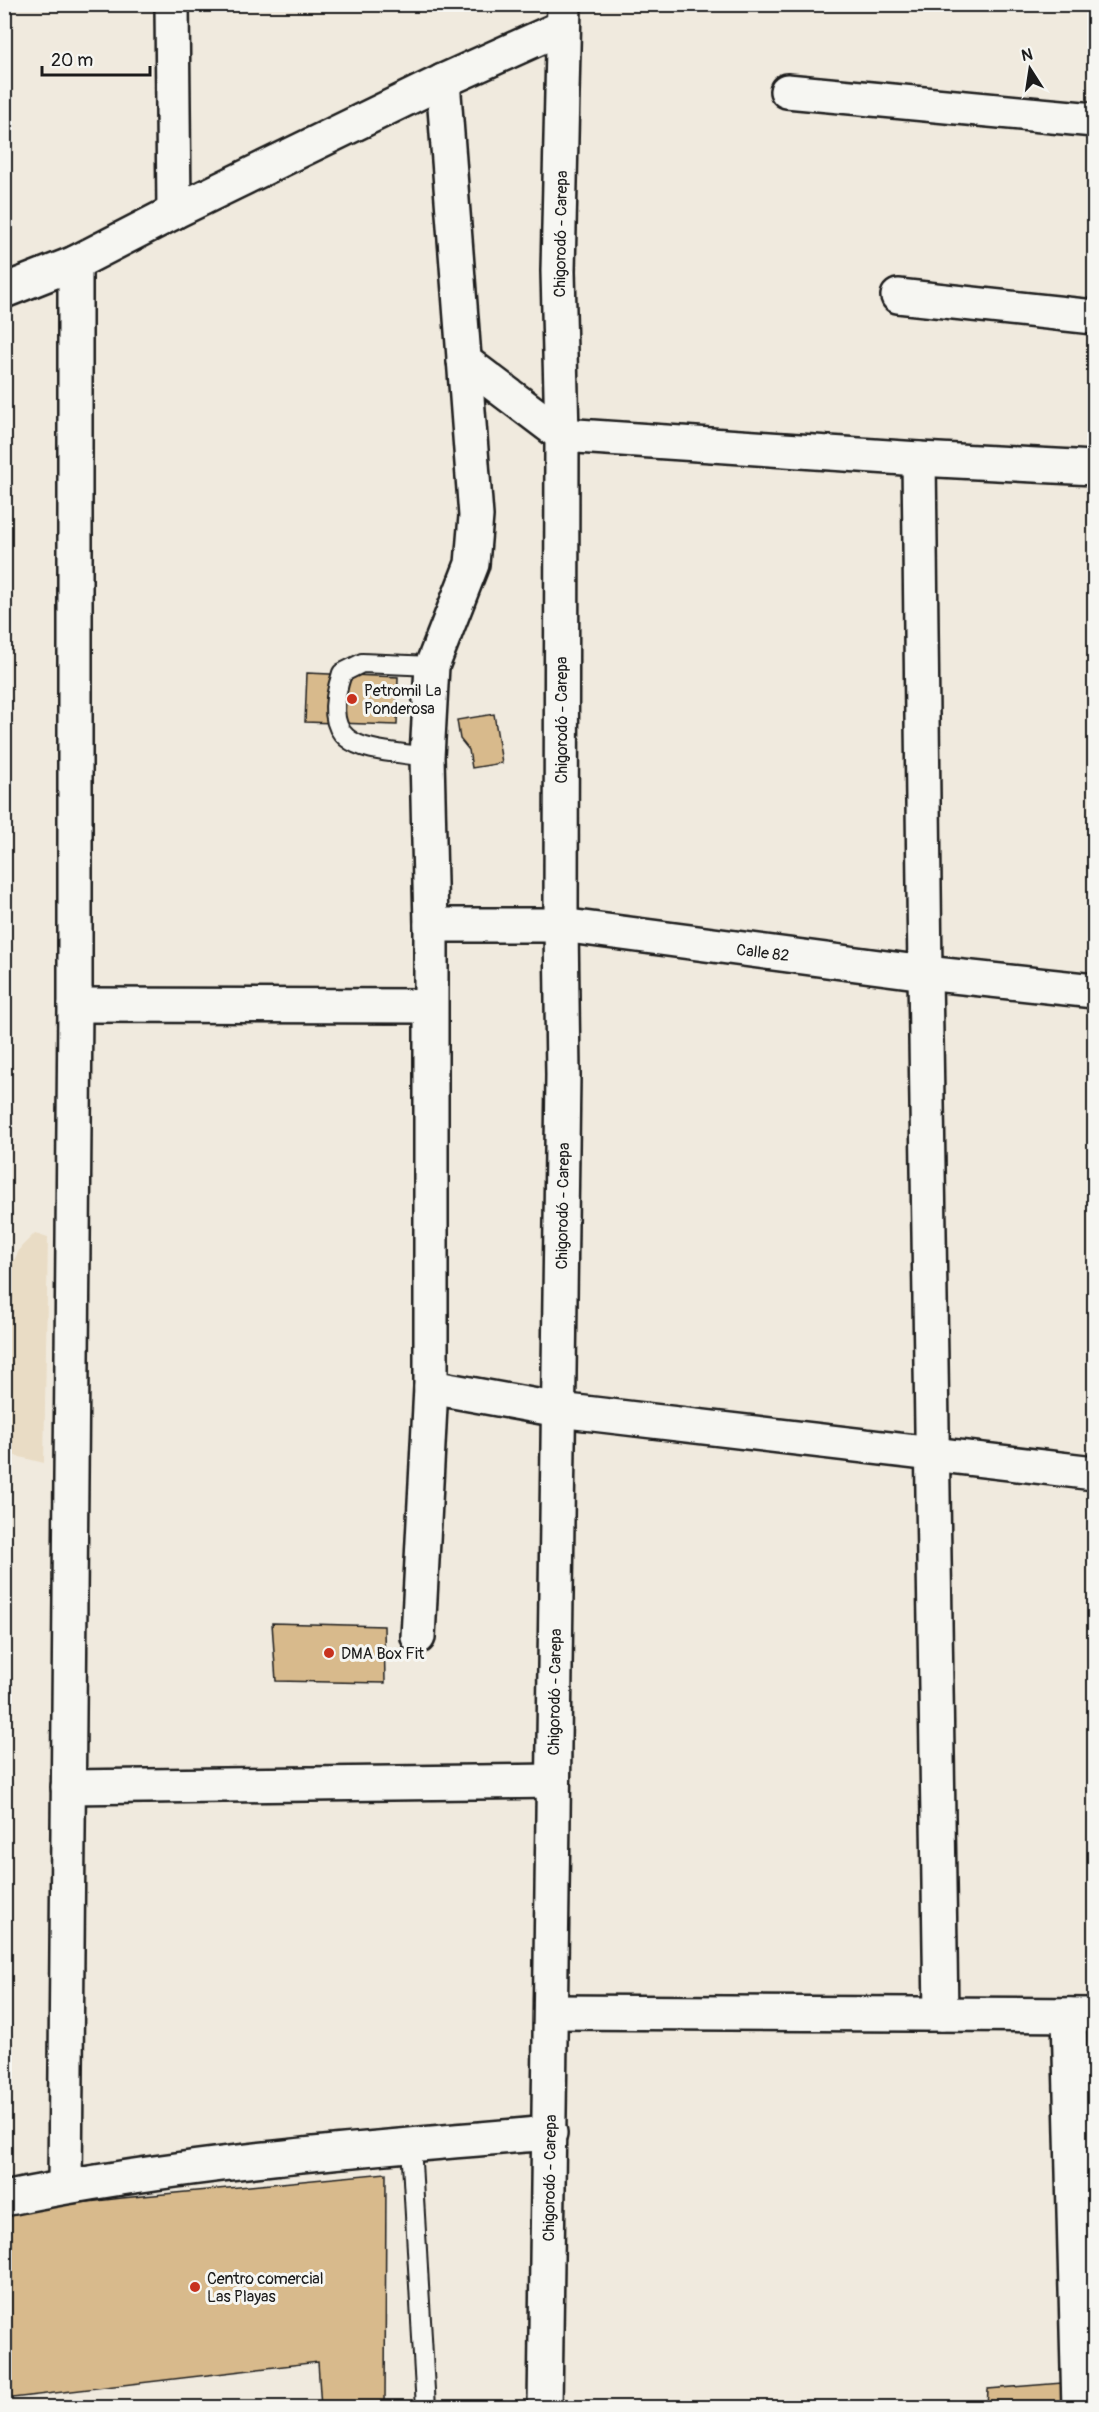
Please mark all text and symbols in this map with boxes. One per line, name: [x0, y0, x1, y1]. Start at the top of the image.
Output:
scale bar: [42, 39, 150, 77]
north arrow: [1000, 39, 1060, 99]
text: N: [1020, 44, 1035, 66]
text: 20 m: [51, 49, 93, 72]
street label: Chigorodó - Carepa: [550, 170, 572, 298]
street label: Chigorodó - Carepa: [552, 657, 572, 783]
place label: Petromil La Ponderosa: [364, 681, 441, 719]
marker: Petromil La Ponderosa: [345, 692, 359, 706]
street label: Calle 82: [735, 940, 791, 966]
street label: Chigorodó - Carepa: [552, 1142, 574, 1270]
street label: Chigorodó - Carepa: [544, 1628, 566, 1756]
place label: DMA Box Fit: [341, 1644, 425, 1664]
marker: DMA Box Fit: [322, 1646, 336, 1660]
street label: Chigorodó - Carepa: [539, 2114, 561, 2242]
place label: Centro comercial Las Playas: [207, 2269, 324, 2307]
marker: Centro comercial Las Playas: [188, 2280, 202, 2294]

